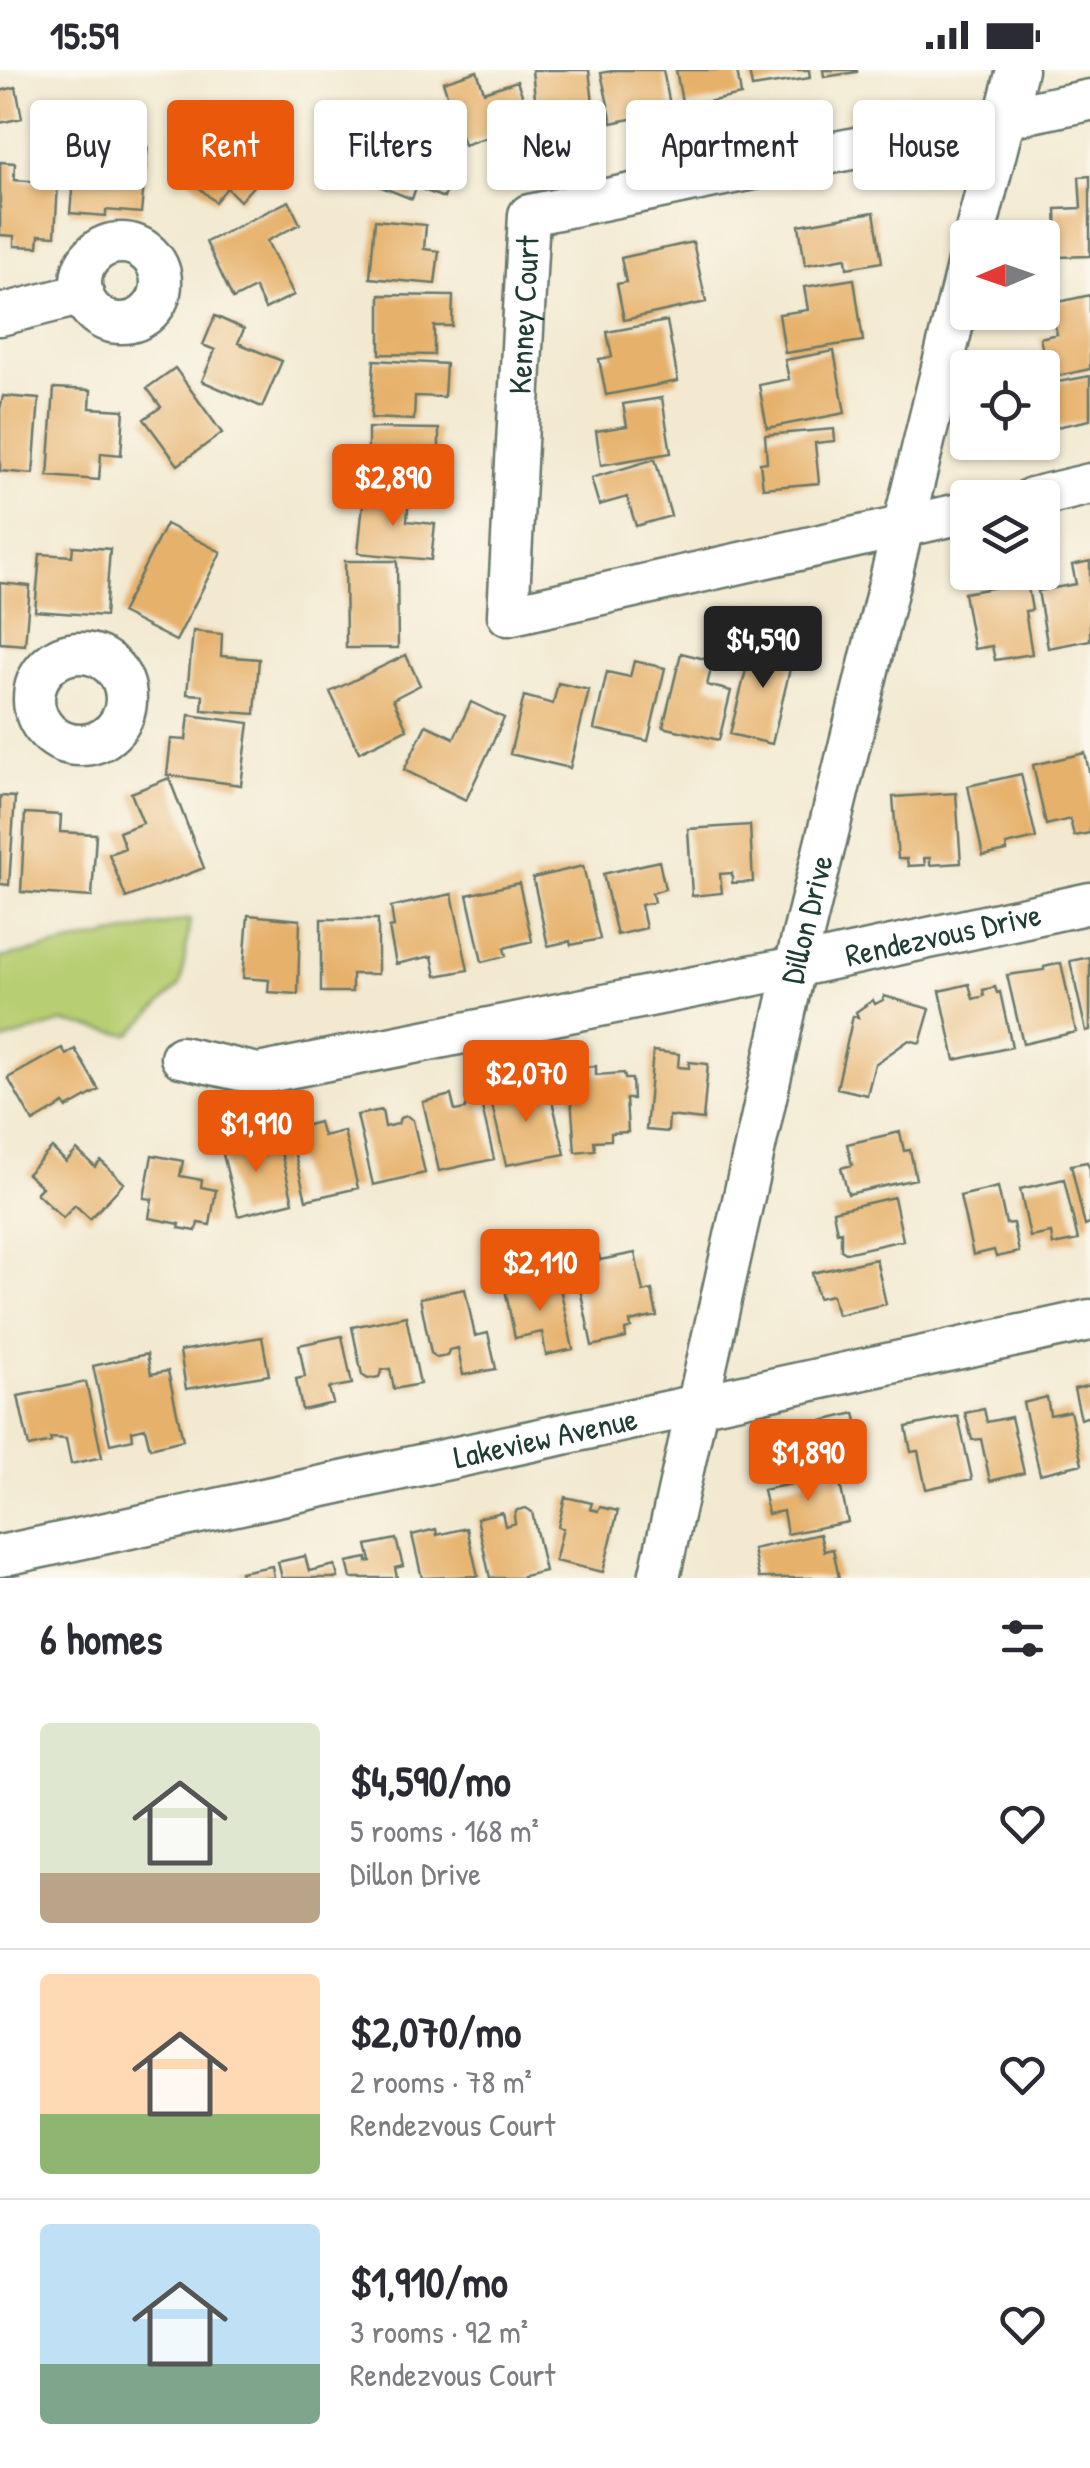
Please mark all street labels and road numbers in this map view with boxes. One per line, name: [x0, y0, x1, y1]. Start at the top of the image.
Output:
street label: Kenney Court: [498, 233, 549, 395]
street label: Dillon Drive: [770, 850, 843, 988]
street label: Rendezvous Drive: [841, 892, 1045, 976]
street label: Lakeview Avenue: [450, 1397, 641, 1478]

